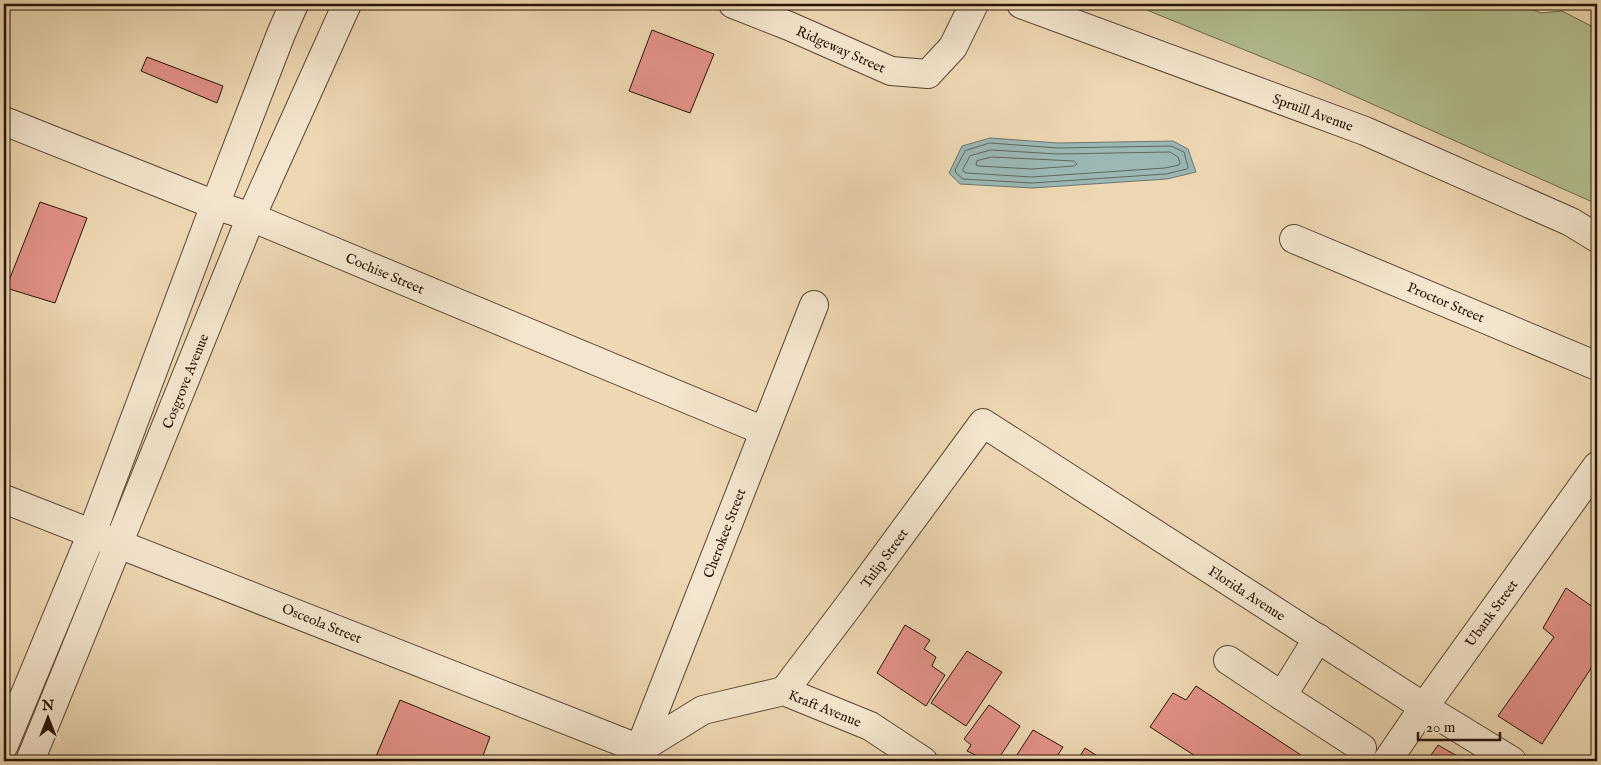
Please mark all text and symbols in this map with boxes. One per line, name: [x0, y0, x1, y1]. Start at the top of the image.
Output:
street label: Ridgeway Street: [793, 22, 888, 78]
street label: Spruill Avenue: [1270, 90, 1356, 136]
street label: Cochise Street: [342, 249, 427, 299]
street label: Proctor Street: [1404, 279, 1487, 327]
street label: Cosgrove Avenue: [159, 331, 213, 432]
street label: Cherokee Street: [700, 486, 750, 581]
street label: Tulip Street: [857, 525, 913, 592]
street label: Florida Avenue: [1205, 562, 1289, 626]
street label: Ubank Street: [1461, 576, 1522, 651]
street label: Osceola Street: [279, 600, 364, 648]
street label: Kraft Avenue: [786, 686, 864, 732]
north arrow: [22, 692, 72, 742]
text: N: [41, 697, 54, 715]
scale bar: [1418, 710, 1501, 742]
text: 20 m: [1426, 718, 1456, 737]

